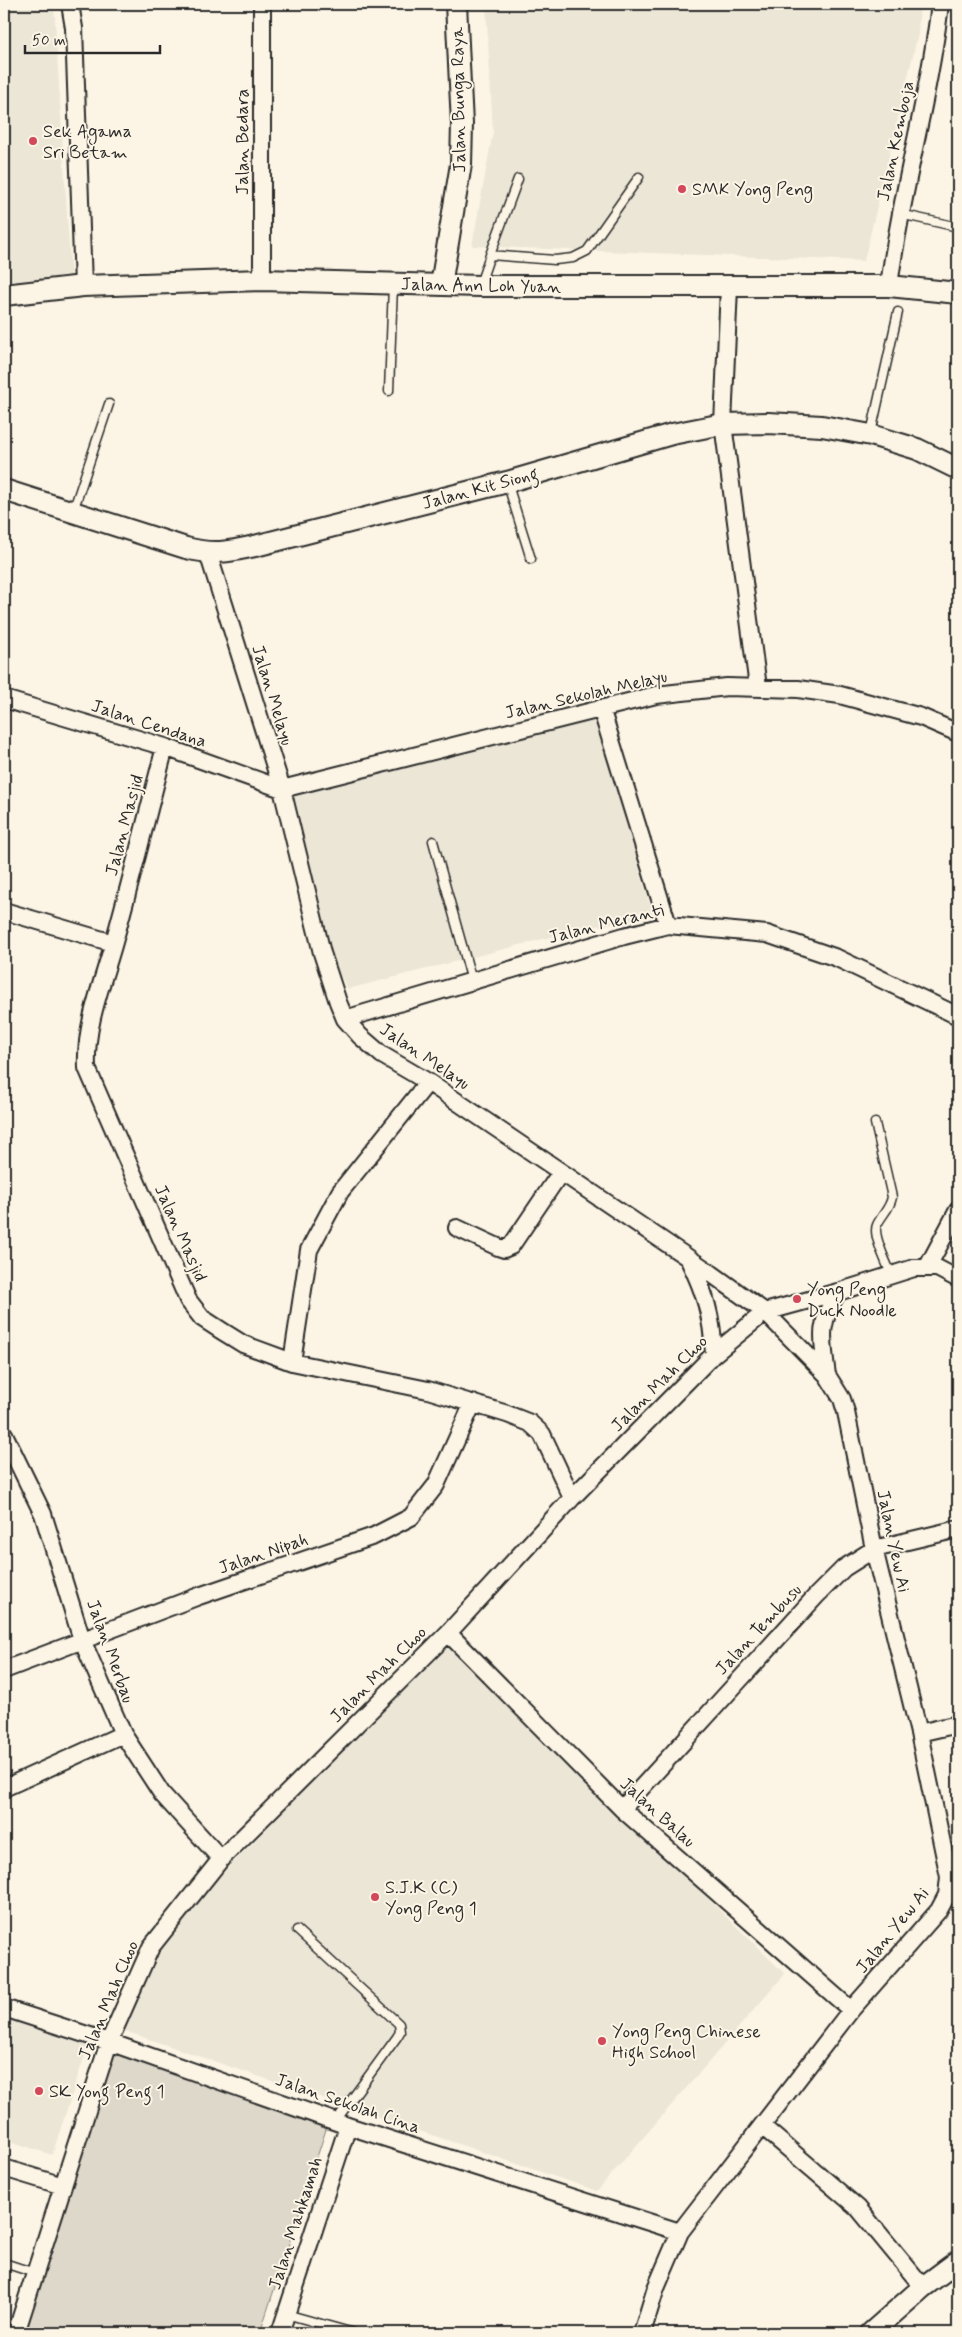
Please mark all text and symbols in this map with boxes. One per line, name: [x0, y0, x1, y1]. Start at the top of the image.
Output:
scale bar: [25, 22, 160, 54]
street label: Jalan Bunga Raya: [446, 27, 473, 173]
text: 50 m: [32, 31, 66, 51]
street label: Jalan Kemboja: [872, 79, 920, 204]
street label: Jalan Bedara: [231, 89, 255, 195]
place label: Sek Agama Sri Betam: [43, 120, 132, 165]
marker: Sek Agama Sri Betam: [27, 135, 39, 147]
place label: SMK Yong Peng: [692, 178, 813, 203]
marker: SMK Yong Peng: [676, 183, 688, 195]
street label: Jalan Ann Loh Yuan: [401, 273, 561, 299]
street label: Jalan Kit Siong: [420, 462, 541, 518]
street label: Jalan Melayu: [245, 642, 299, 749]
street label: Jalan Sekolah Melayu: [503, 665, 670, 725]
street label: Jalan Cendana: [88, 694, 209, 754]
street label: Jalan Masjid: [100, 772, 150, 878]
street label: Jalan Meranti: [546, 898, 667, 950]
street label: Jalan Melayu: [375, 1018, 474, 1096]
street label: Jalan Masjid: [148, 1181, 212, 1286]
place label: Yong Peng Duck Noodle: [807, 1278, 897, 1323]
marker: Yong Peng Duck Noodle: [791, 1293, 803, 1305]
street label: Jalan Mah Choo: [606, 1330, 713, 1437]
street label: Jalan Yew Ai: [870, 1488, 916, 1595]
street label: Jalan Nipah: [215, 1527, 311, 1580]
street label: Jalan Tembusu: [710, 1579, 807, 1681]
street label: Jalan Merbau: [80, 1596, 140, 1707]
street label: Jalan Mah Choo: [325, 1621, 432, 1728]
street label: Jalan Balau: [614, 1772, 700, 1853]
place label: S.J.K (C) Yong Peng 1: [385, 1876, 477, 1922]
street label: Jalan Yew Ai: [851, 1882, 935, 1979]
marker: S.J.K (C) Yong Peng 1: [369, 1891, 381, 1903]
street label: Jalan Mah Choo: [73, 1937, 145, 2064]
place label: Yong Peng Chinese High School: [612, 2020, 761, 2067]
marker: Yong Peng Chinese High School: [596, 2035, 608, 2047]
street label: Jalan Sekolah Cina: [272, 2068, 423, 2140]
place label: SK Yong Peng 1: [49, 2080, 165, 2106]
marker: SK Yong Peng 1: [33, 2085, 45, 2097]
street label: Jalan Mahkamah: [263, 2154, 329, 2293]

